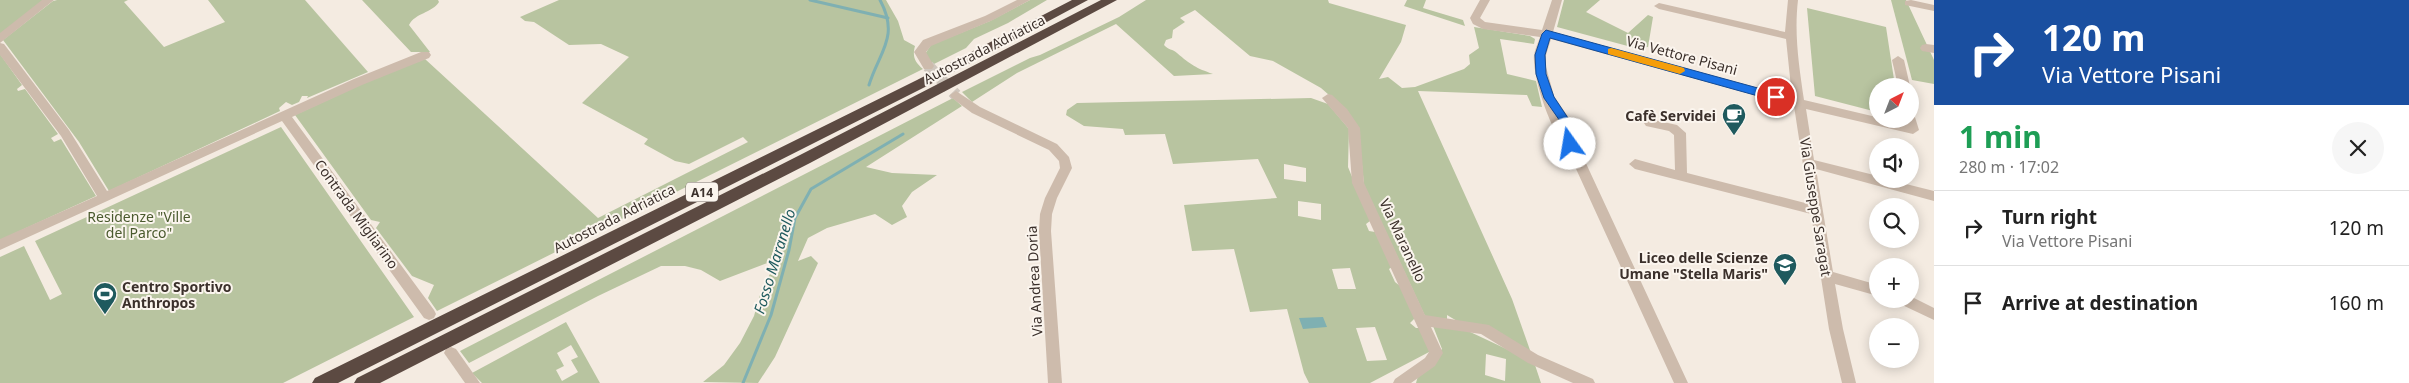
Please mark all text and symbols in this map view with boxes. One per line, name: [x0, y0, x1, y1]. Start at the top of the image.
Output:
street label: Autostrada Adriatica: [920, 10, 1048, 88]
text: 120 m: [2042, 14, 2145, 61]
icon: right: [1959, 20, 2024, 85]
street label: Via Vettore Pisani: [1624, 31, 1740, 79]
text: Via Vettore Pisani: [2042, 59, 2221, 89]
pin: [1755, 76, 1797, 118]
north arrow: [1869, 78, 1919, 128]
map controls: [1869, 78, 1919, 368]
icon: arrive: [1762, 83, 1790, 111]
cafe icon: Cafè Servidei: [1721, 102, 1747, 136]
place label: Cafè Servidei: [1625, 106, 1716, 125]
text: 1 min: [1959, 116, 2042, 157]
position arrow: [1543, 117, 1595, 169]
button: close: [2332, 122, 2384, 174]
street label: Via Giuseppe Saragat: [1796, 137, 1836, 277]
button: sound: [1869, 138, 1919, 188]
street label: Contrada Migliarino: [311, 155, 403, 273]
text: 280 m · 17:02: [1959, 156, 2059, 178]
street label: Autostrada Adriatica: [550, 179, 678, 257]
road number: A14: [686, 182, 718, 202]
street label: Via Maranello: [1375, 195, 1431, 285]
button: search: [1869, 198, 1919, 248]
text: Turn right: [2002, 204, 2097, 230]
water label: Fosso Maranello: [749, 206, 799, 316]
park label: Residenze "Ville del Parco": [87, 207, 191, 242]
icon: right: [1959, 214, 1987, 242]
text: 120 m: [2329, 215, 2384, 241]
street label: Via Andrea Doria: [1022, 225, 1046, 337]
text: Via Vettore Pisani: [2002, 230, 2132, 252]
place label: Liceo delle Scienze Umane "Stella Maris": [1619, 248, 1768, 283]
school or university icon: Liceo delle Scienze Umane "Stella Maris": [1772, 252, 1798, 286]
button: +: [1869, 258, 1919, 308]
place label: Centro Sportivo Anthropos: [122, 277, 232, 312]
sports icon: Centro Sportivo Anthropos: [92, 281, 118, 315]
icon: arrive: [1959, 289, 1987, 317]
text: Arrive at destination: [2002, 290, 2198, 316]
text: 160 m: [2329, 290, 2384, 316]
button: −: [1869, 318, 1919, 368]

